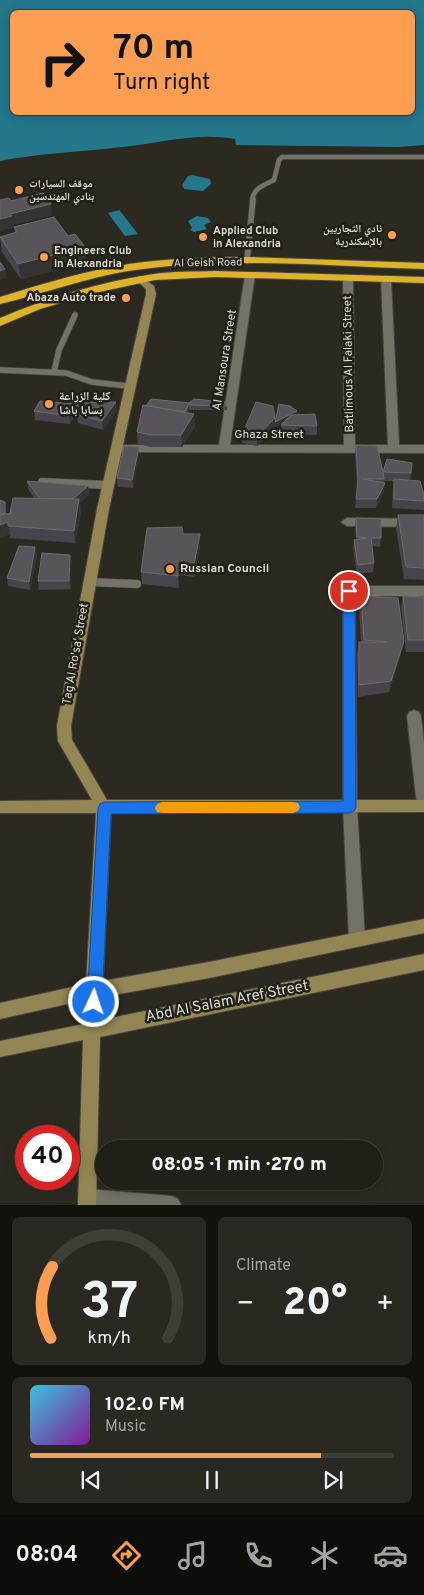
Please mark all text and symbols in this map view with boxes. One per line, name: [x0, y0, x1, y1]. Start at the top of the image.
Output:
text: 70 m: [113, 27, 194, 71]
icon: right: [30, 30, 95, 95]
text: Turn right: [113, 70, 210, 97]
place label: موقف السيارات بنادي المهندسين: [29, 177, 94, 205]
marker: موقف السيارات بنادي المهندسين: [13, 184, 25, 196]
place label: نادي التجاريين بالإسكندرية: [323, 222, 382, 249]
place label: Applied Club in Alexandria: [213, 224, 281, 251]
marker: نادي التجاريين بالإسكندرية: [386, 229, 398, 241]
marker: Applied Club in Alexandria: [197, 231, 209, 243]
place label: Engineers Club in Alexandria: [54, 244, 132, 271]
marker: Engineers Club in Alexandria: [38, 251, 50, 263]
street label: Al Geish Road: [174, 255, 242, 271]
place label: Abaza Auto trade: [27, 291, 116, 305]
marker: Abaza Auto trade: [120, 292, 132, 304]
street label: Batlimous Al Falaki Street: [340, 295, 358, 433]
street label: Al Mansoura Street: [209, 308, 241, 412]
place label: كلية الزراعة بسابا باشا: [59, 389, 111, 419]
marker: كلية الزراعة بسابا باشا: [43, 398, 55, 410]
street label: Ghaza Street: [234, 427, 304, 443]
place label: Russian Council: [180, 561, 269, 577]
marker: Russian Council: [164, 563, 176, 575]
pin: [328, 570, 370, 612]
icon: arrive: [335, 577, 363, 605]
street label: Tag Al Ro'sa' Street: [59, 602, 93, 706]
position arrow: [67, 975, 119, 1027]
street label: Abd Al Salam Aref Street: [144, 977, 310, 1027]
speed limit sign: 40: [15, 1125, 80, 1190]
text: 08:05 · 1 min · 270 m: [151, 1153, 327, 1177]
text: Climate: [236, 1256, 291, 1276]
text: 37: [80, 1271, 138, 1337]
text: 20°: [283, 1280, 347, 1329]
text: −: [236, 1287, 254, 1323]
text: +: [376, 1287, 394, 1323]
text: km/h: [87, 1327, 131, 1350]
text: 102.0 FM: [105, 1393, 185, 1417]
text: Music: [105, 1417, 146, 1437]
icon: previous: [77, 1466, 105, 1494]
icon: pause: [198, 1466, 226, 1494]
icon: next: [319, 1466, 347, 1494]
icon: directions: [109, 1538, 144, 1573]
icon: music: [175, 1538, 210, 1573]
icon: phone: [241, 1538, 276, 1573]
icon: climate: [307, 1538, 342, 1573]
icon: car: [373, 1538, 408, 1573]
text: 08:04: [16, 1542, 78, 1569]

